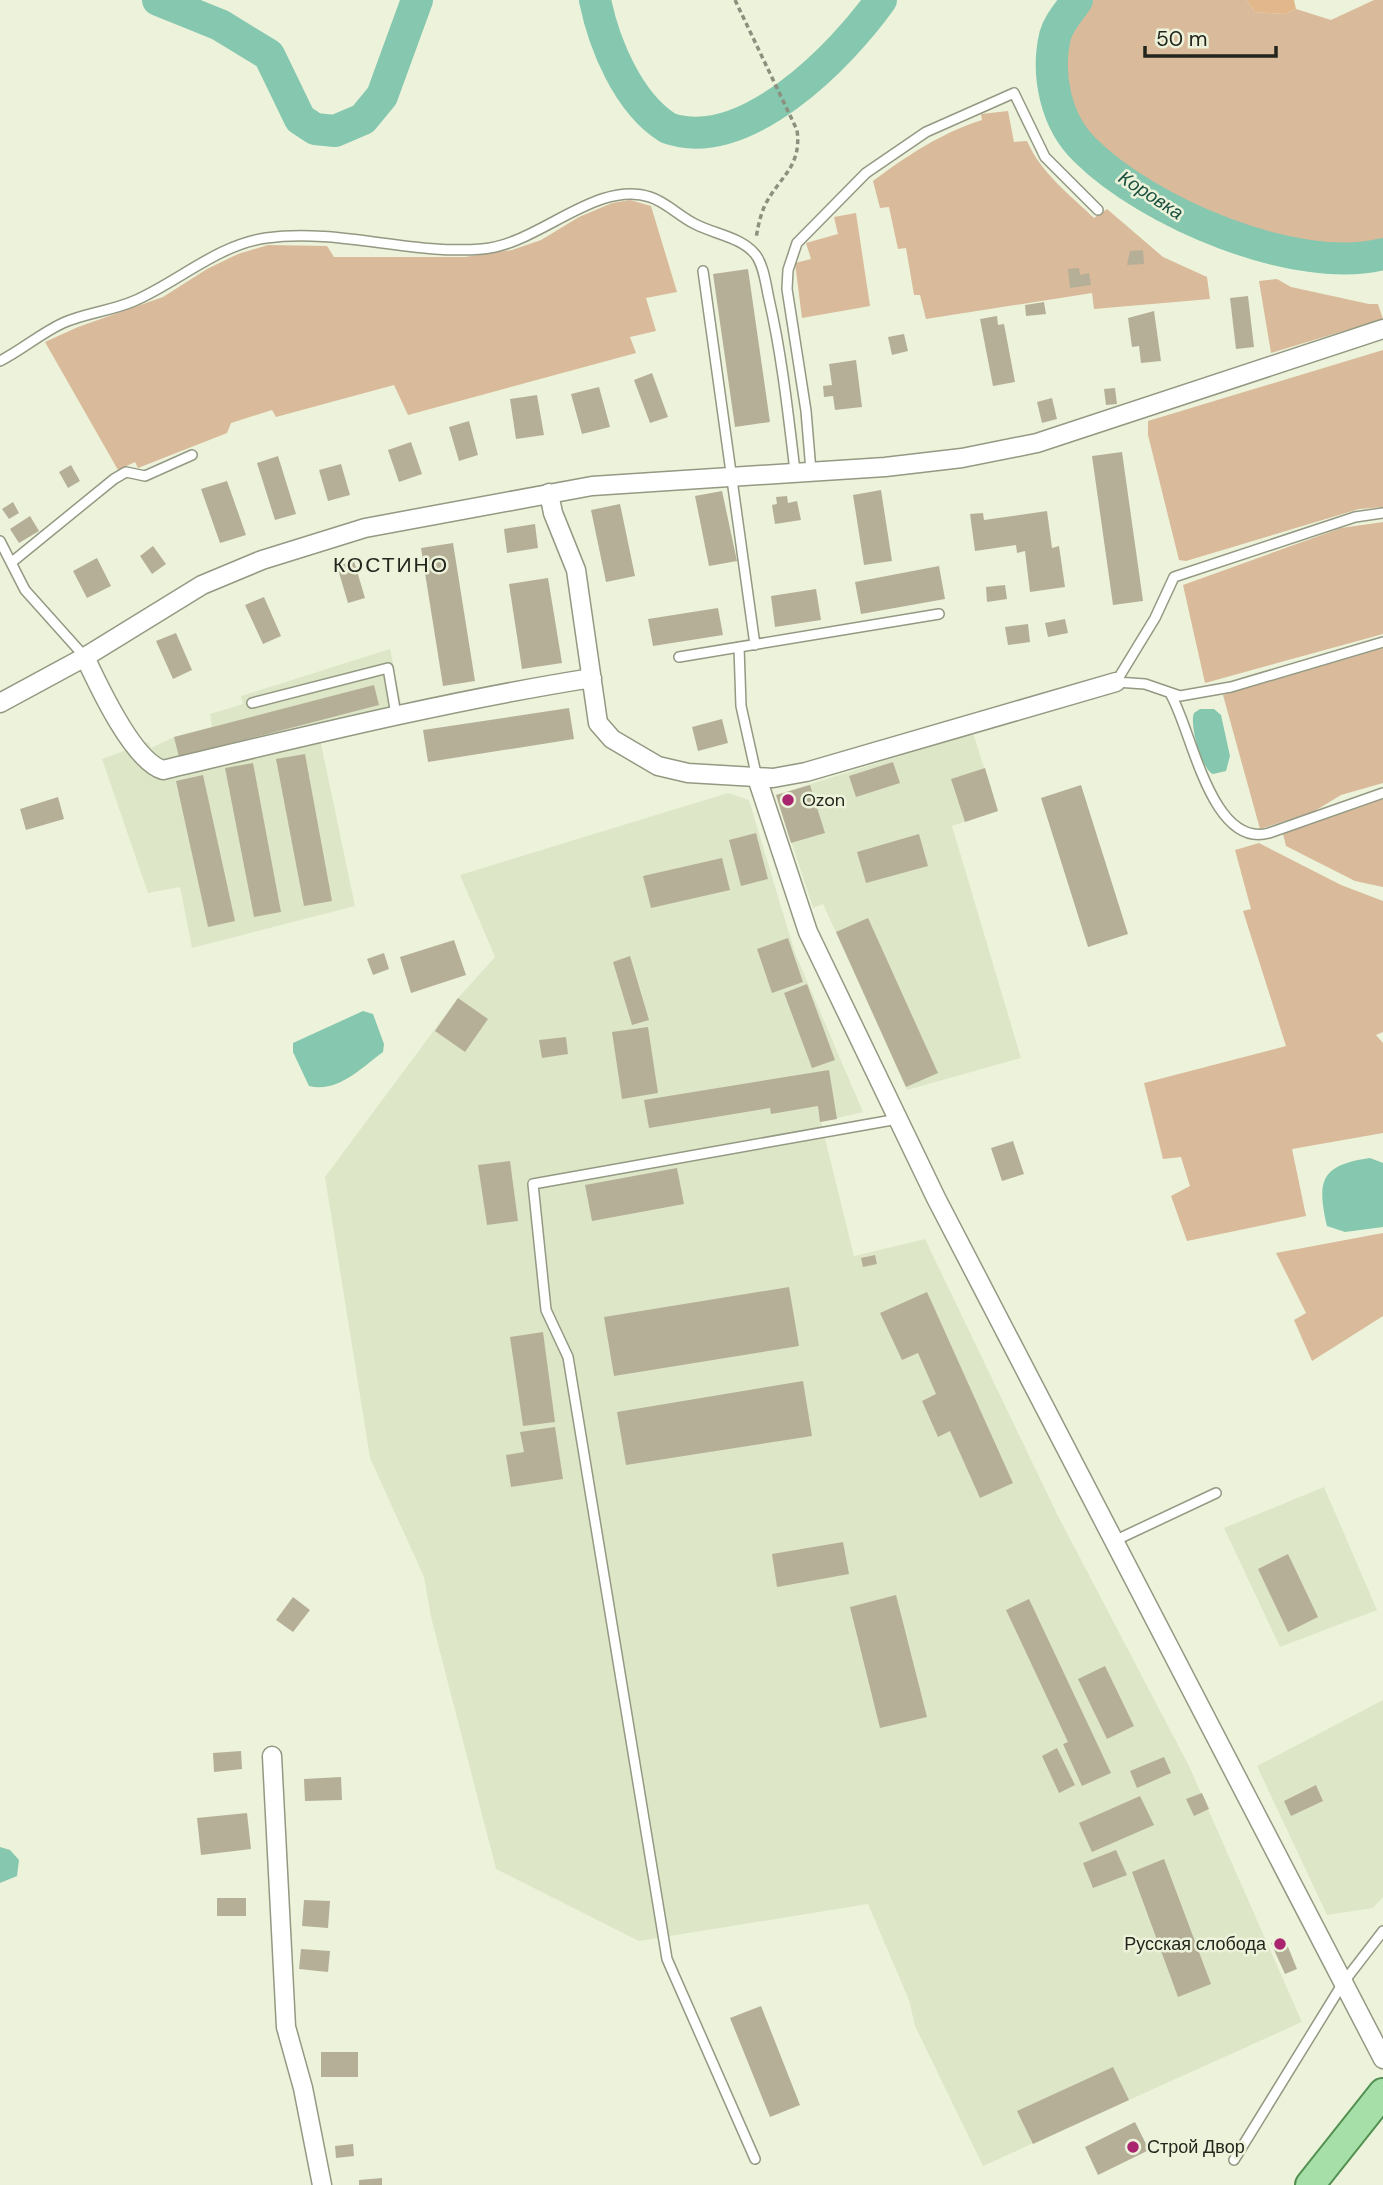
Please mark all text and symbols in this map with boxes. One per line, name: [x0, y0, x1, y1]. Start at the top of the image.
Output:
scale bar: [1145, 14, 1276, 58]
text: 50 m: [1156, 25, 1207, 53]
water label: Коровка: [1114, 165, 1188, 225]
district label: КОСТИНО: [333, 551, 449, 579]
place label: Ozon: [802, 788, 845, 812]
marker: Ozon: [780, 792, 796, 808]
place label: Русская слобода: [1124, 1932, 1267, 1956]
marker: Русская слобода: [1272, 1936, 1288, 1952]
place label: Строй Двор: [1147, 2135, 1245, 2159]
marker: Строй Двор: [1125, 2139, 1141, 2155]

